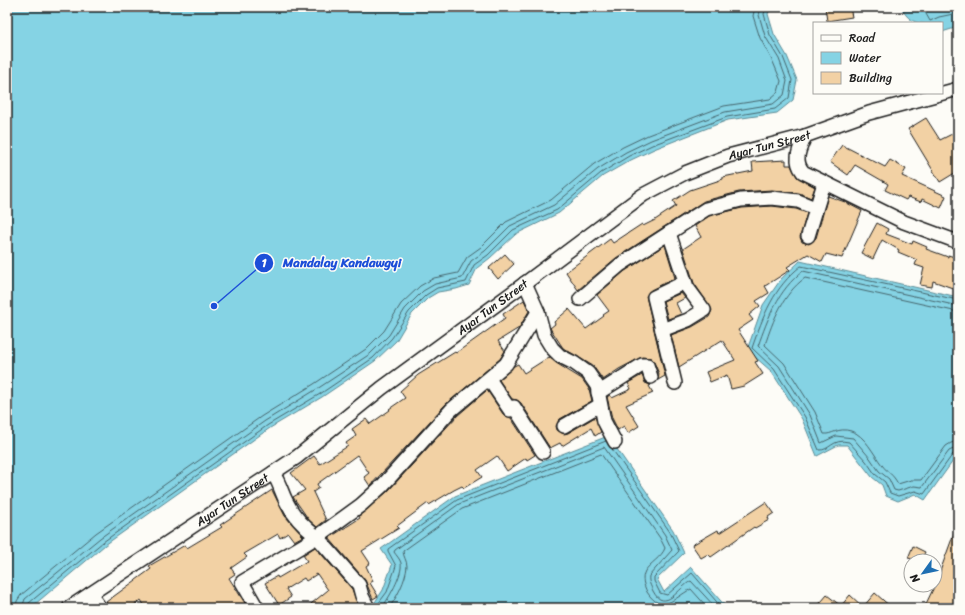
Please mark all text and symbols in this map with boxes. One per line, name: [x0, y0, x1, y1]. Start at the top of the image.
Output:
legend: [813, 22, 943, 94]
text: Road: [849, 27, 876, 49]
text: Water: [849, 47, 882, 69]
text: Building: [849, 67, 892, 89]
street label: Ayar Tun Street: [725, 123, 815, 167]
callout: Mandalay Kandawgyi: [254, 250, 409, 275]
text: Mandalay Kandawgyi: [282, 251, 403, 274]
text: 1: [261, 252, 267, 274]
street label: Ayar Tun Street: [451, 273, 534, 341]
street label: Ayar Tun Street: [190, 467, 275, 533]
north arrow: [903, 553, 943, 593]
text: N: [905, 569, 926, 587]

